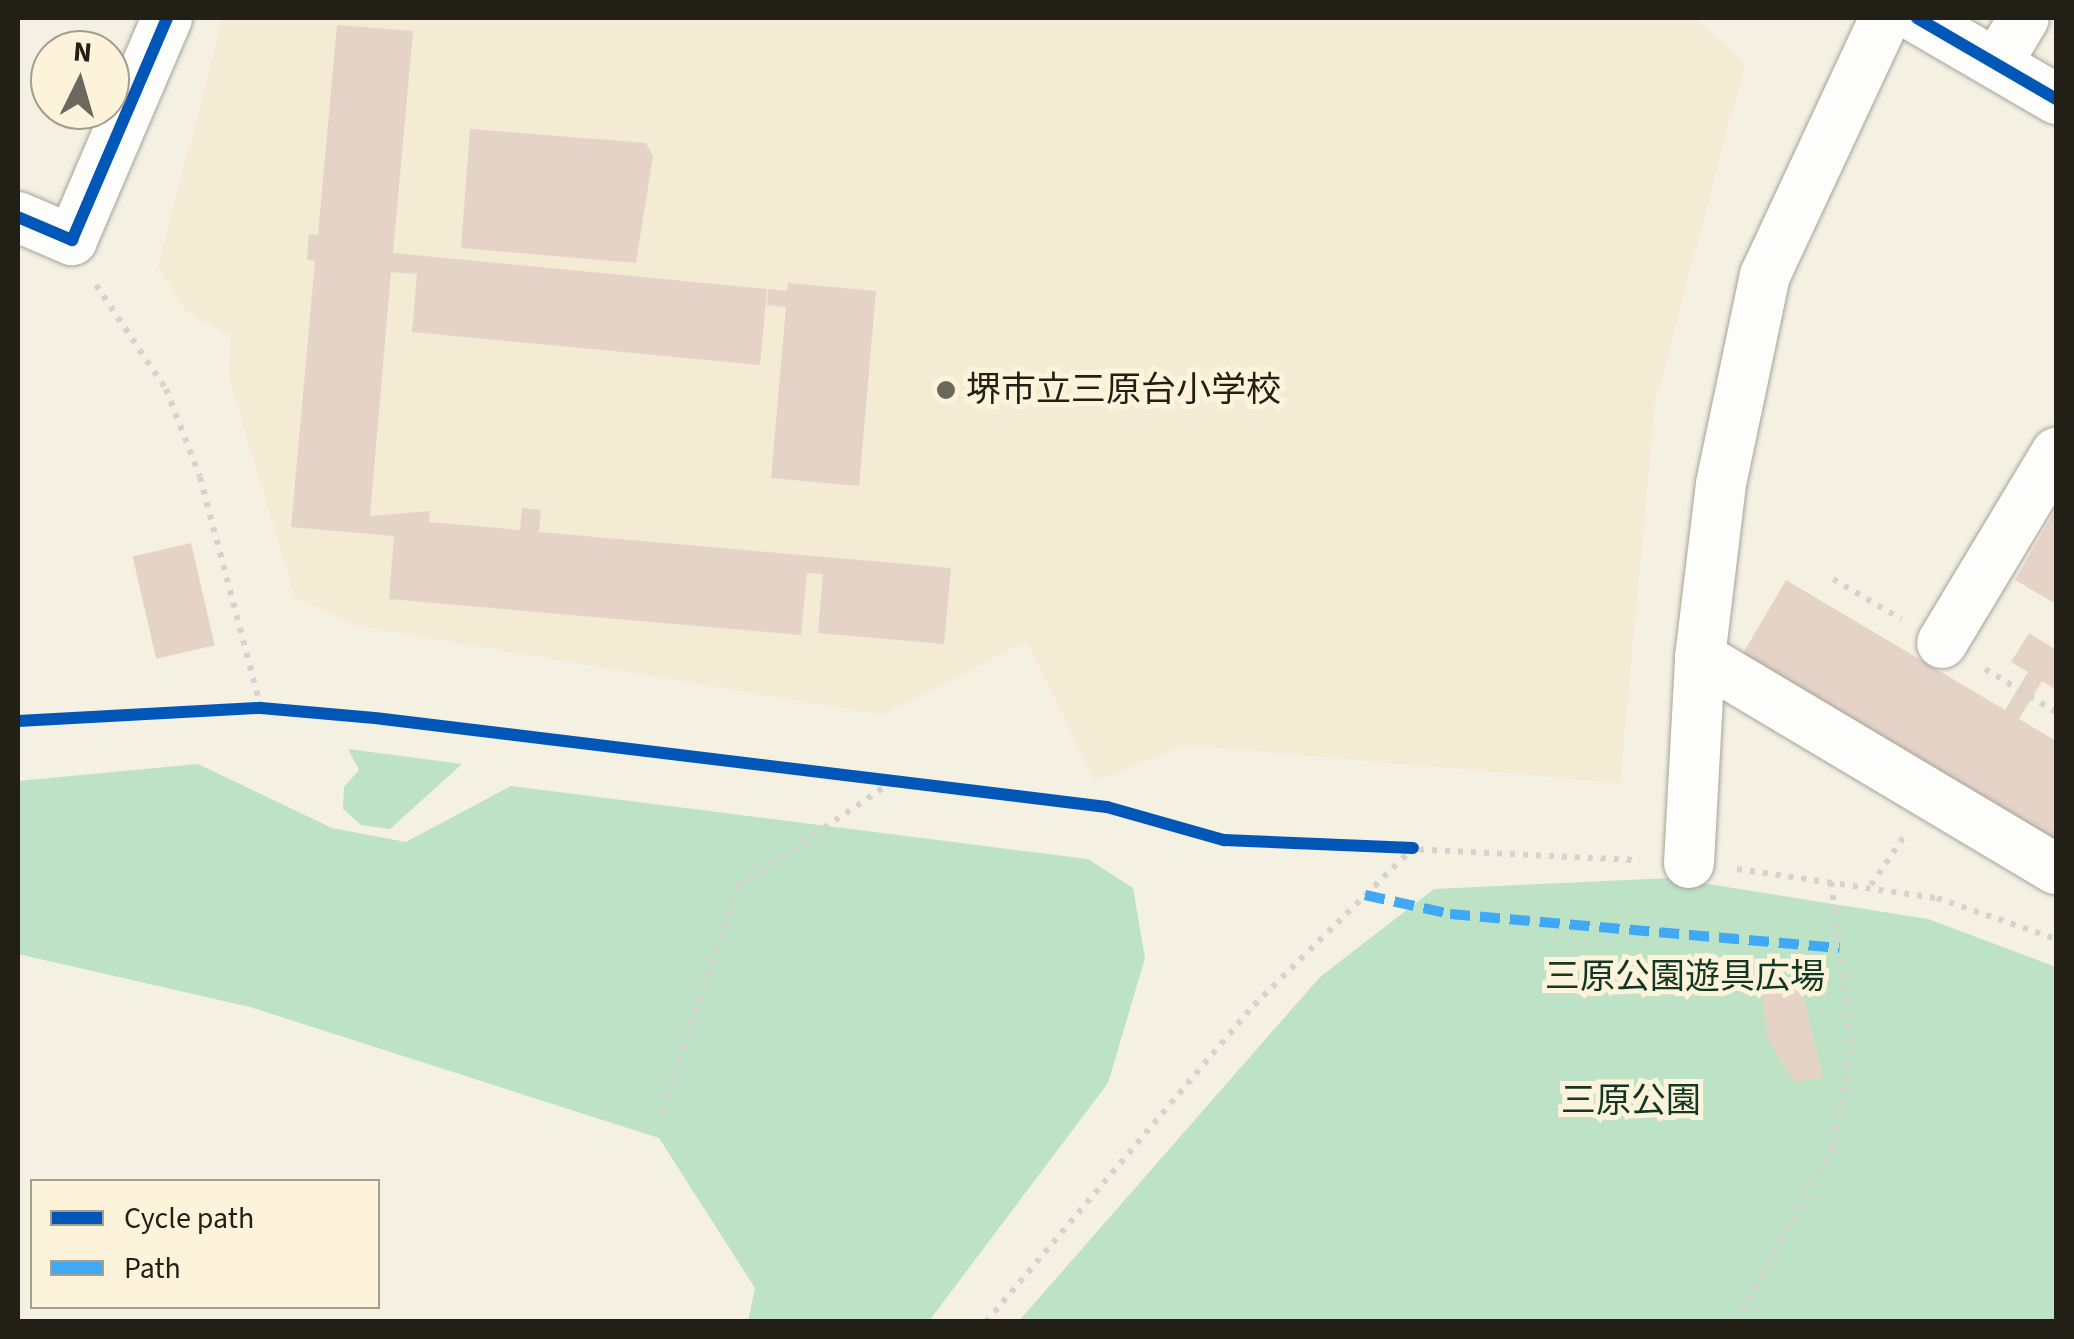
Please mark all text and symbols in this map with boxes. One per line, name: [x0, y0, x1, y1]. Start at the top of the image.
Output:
north arrow: [30, 30, 130, 130]
text: N: [71, 31, 93, 73]
place label: 堺市立三原台小学校: [966, 369, 1281, 411]
marker: 堺市立三原台小学校: [935, 379, 957, 401]
park label: 三原公園遊具広場: [1545, 956, 1825, 998]
park label: 三原公園: [1561, 1080, 1701, 1122]
legend: [30, 1179, 380, 1309]
text: Cycle path: [124, 1197, 254, 1240]
text: Path: [124, 1247, 181, 1290]

